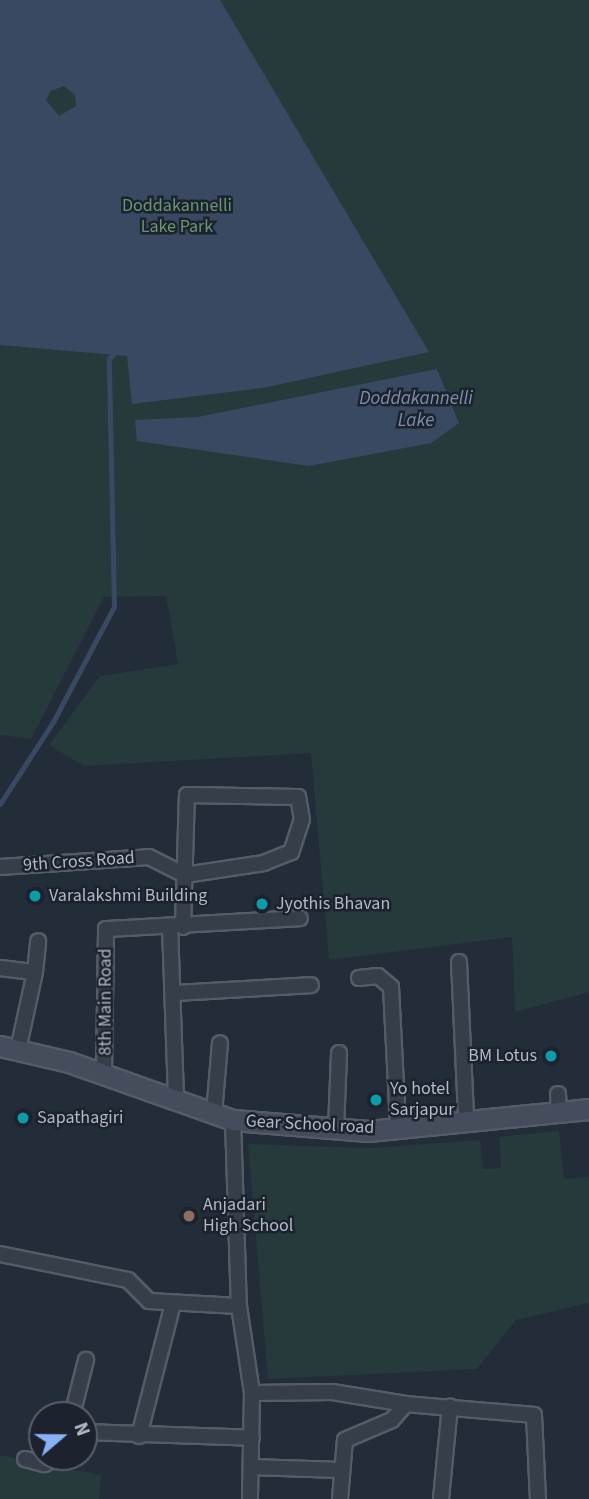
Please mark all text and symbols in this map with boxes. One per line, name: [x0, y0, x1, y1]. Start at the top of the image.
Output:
park label: Doddakannelli Lake Park: [122, 196, 232, 238]
water label: Doddakannelli Lake: [359, 388, 473, 432]
street label: 9th Cross Road: [22, 847, 136, 877]
place label: Varalakshmi Building: [49, 885, 207, 907]
marker: Varalakshmi Building: [27, 888, 43, 904]
place label: Jyothis Bhavan: [276, 893, 390, 915]
marker: Jyothis Bhavan: [254, 896, 270, 912]
street label: 8th Main Road: [95, 948, 117, 1056]
place label: BM Lotus: [468, 1045, 537, 1067]
marker: BM Lotus: [543, 1048, 559, 1064]
place label: Yo hotel Sarjapur: [390, 1079, 454, 1122]
marker: Yo hotel Sarjapur: [368, 1092, 384, 1108]
place label: Sapathagiri: [37, 1107, 123, 1129]
marker: Sapathagiri: [15, 1110, 31, 1126]
street label: Gear School road: [245, 1111, 375, 1139]
place label: Anjadari High School: [203, 1195, 293, 1238]
marker: Anjadari High School: [181, 1208, 197, 1224]
north arrow: [28, 1401, 98, 1471]
text: N: [66, 1419, 96, 1440]

